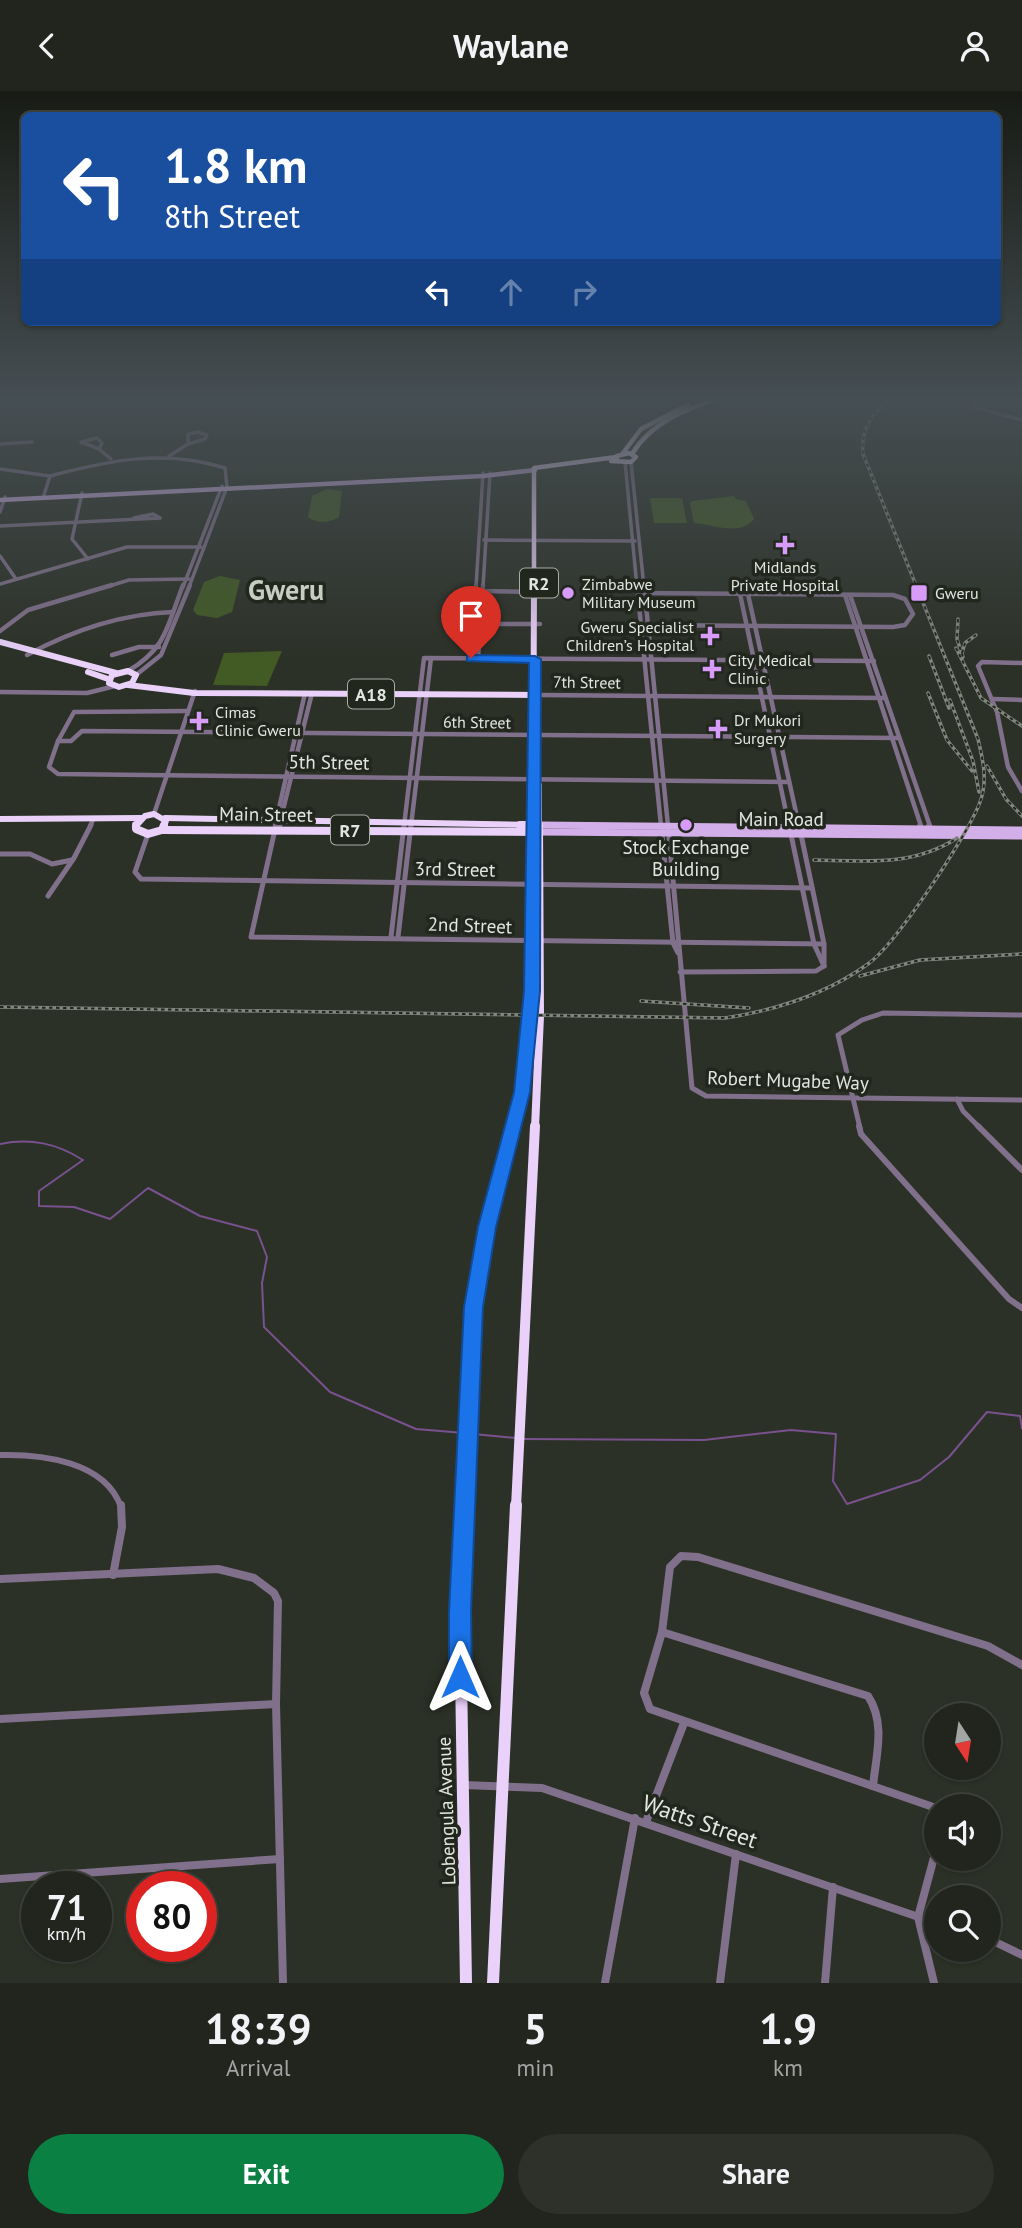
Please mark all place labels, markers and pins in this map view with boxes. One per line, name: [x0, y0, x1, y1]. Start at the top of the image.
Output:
marker: Midlands Private Hospital: [775, 535, 795, 555]
place label: Midlands Private Hospital: [731, 557, 840, 595]
place label: Zimbabwe Military Museum: [582, 574, 696, 612]
marker: Gweru: [909, 583, 929, 603]
place label: Gweru: [935, 583, 979, 603]
marker: Zimbabwe Military Museum: [560, 585, 576, 601]
pin: [441, 586, 501, 658]
place label: Gweru Specialist Children’s Hospital: [566, 617, 695, 655]
marker: Gweru Specialist Children’s Hospital: [700, 626, 720, 646]
place label: City Medical Clinic: [728, 650, 812, 688]
marker: City Medical Clinic: [702, 659, 722, 679]
place label: Cimas Clinic Gweru: [215, 702, 301, 740]
place label: Dr Mukori Surgery: [734, 710, 801, 748]
marker: Cimas Clinic Gweru: [189, 711, 209, 731]
marker: Dr Mukori Surgery: [708, 719, 728, 739]
marker: Stock Exchange Building: [678, 817, 694, 833]
place label: Stock Exchange Building: [623, 835, 749, 881]

